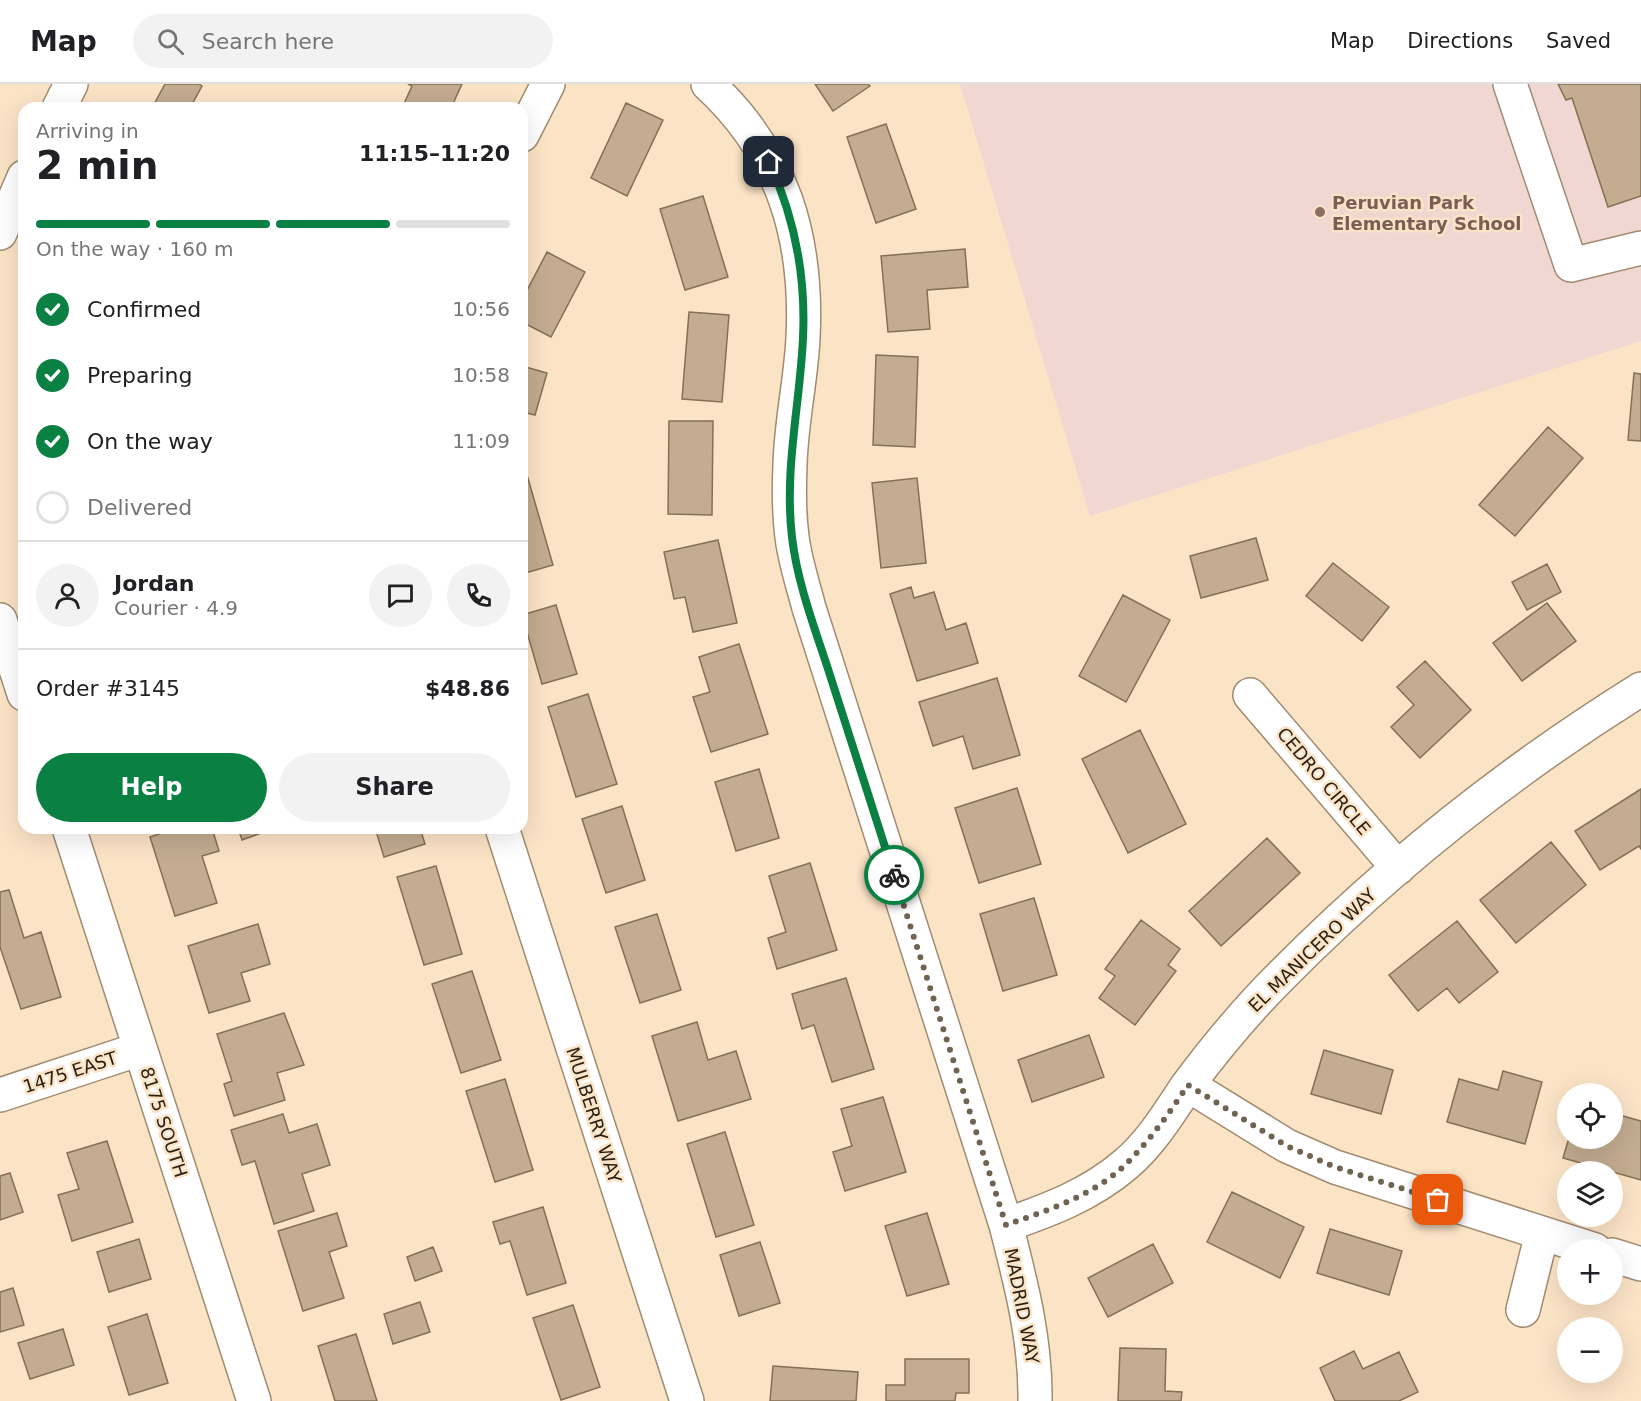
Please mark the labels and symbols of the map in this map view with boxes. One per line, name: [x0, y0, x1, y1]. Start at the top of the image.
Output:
pin: [743, 136, 794, 187]
place label: Peruvian Park Elementary School: [1332, 192, 1521, 234]
marker: Peruvian Park Elementary School: [1313, 205, 1327, 219]
street label: CEDRO CIRCLE: [1273, 723, 1375, 839]
courier: [864, 845, 924, 905]
street label: EL MANICERO WAY: [1244, 883, 1381, 1016]
street label: MULBERRY WAY: [562, 1044, 626, 1187]
street label: 1475 EAST: [20, 1047, 121, 1097]
street label: 8175 SOUTH: [136, 1064, 192, 1180]
pin: [1412, 1174, 1463, 1225]
street label: MADRID WAY: [1000, 1246, 1044, 1367]

